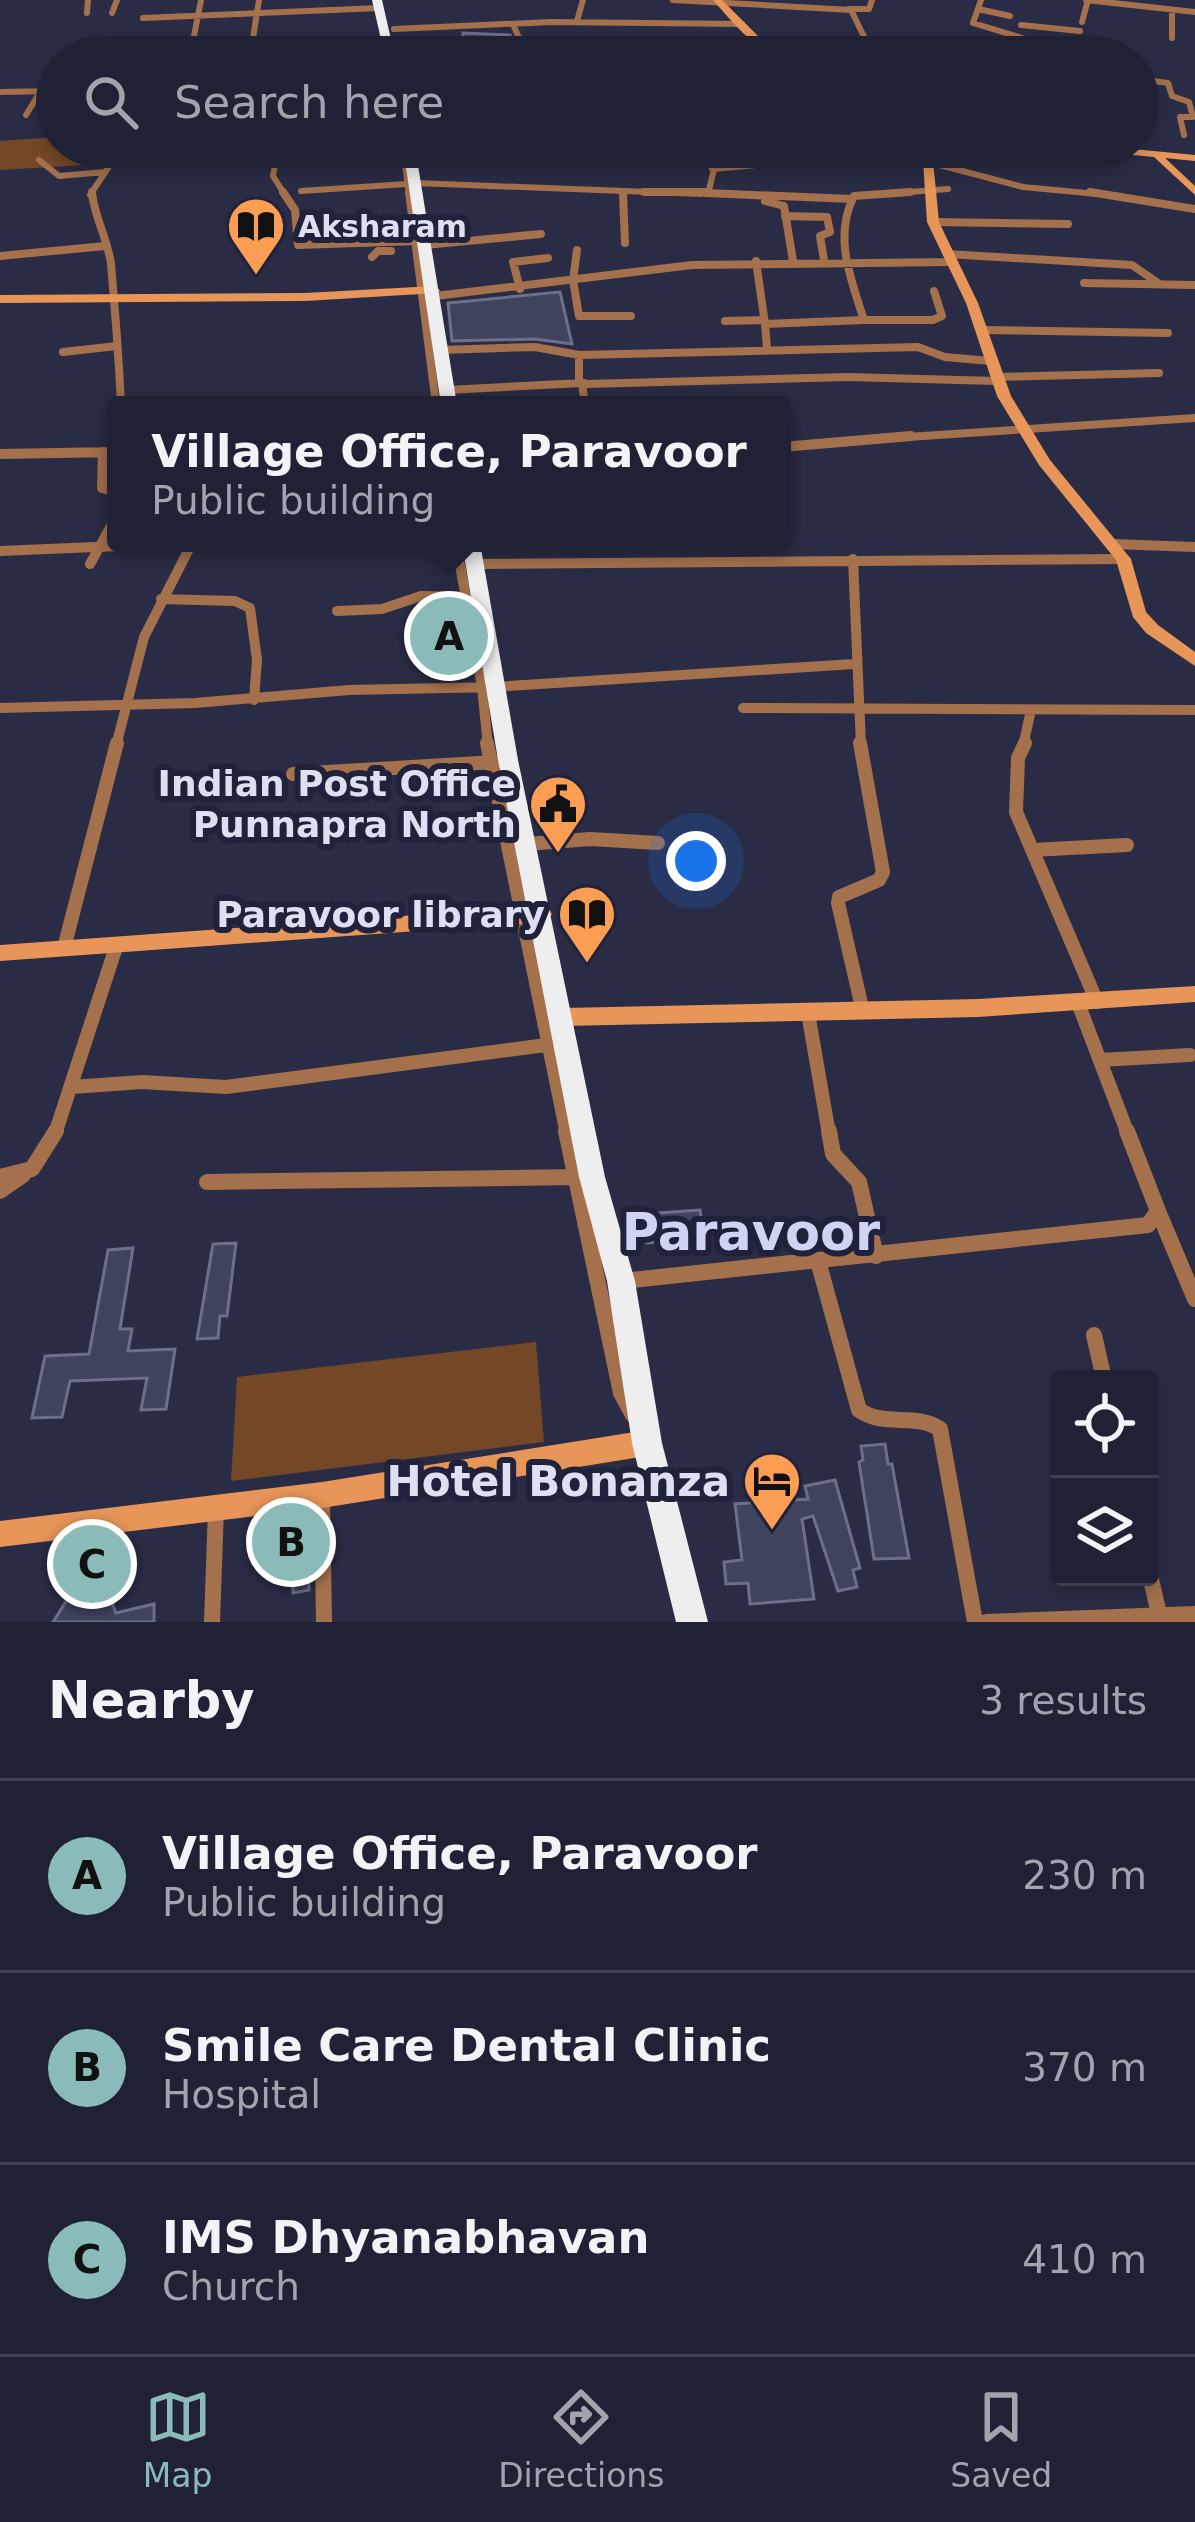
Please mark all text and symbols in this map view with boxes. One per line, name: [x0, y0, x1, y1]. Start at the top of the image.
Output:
search box: [36, 36, 1159, 168]
icon: search: [78, 69, 144, 135]
text: Search here: [174, 76, 444, 129]
library icon: Aksharam: [225, 195, 287, 277]
place label: Aksharam: [298, 209, 467, 244]
popup: [107, 396, 791, 552]
text: Village Office, Paravoor: [151, 425, 747, 478]
text: Public building: [151, 478, 435, 523]
pin: A: [410, 591, 488, 681]
place label: Indian Post Office Punnapra North: [158, 763, 516, 845]
public building icon: Indian Post Office Punnapra North: [527, 773, 589, 855]
your location: [666, 831, 726, 891]
library icon: Paravoor library: [556, 883, 618, 965]
place label: Paravoor library: [216, 894, 545, 935]
district label: Paravoor: [622, 1203, 880, 1262]
map controls: [1051, 1370, 1159, 1586]
button: locate: [1051, 1370, 1159, 1478]
hotel icon: Hotel Bonanza: [741, 1450, 803, 1532]
place label: Hotel Bonanza: [387, 1457, 730, 1506]
button: layers: [1051, 1478, 1159, 1586]
pin: B: [252, 1497, 330, 1587]
pin: C: [53, 1519, 131, 1609]
text: Nearby: [48, 1671, 255, 1730]
text: 3 results: [979, 1678, 1147, 1723]
text: Village Office, Paravoor: [162, 1827, 758, 1880]
text: A: [72, 1853, 102, 1898]
text: 230 m: [1022, 1853, 1147, 1898]
text: Public building: [162, 1880, 446, 1925]
text: Smile Care Dental Clinic: [162, 2019, 771, 2072]
text: B: [72, 2045, 102, 2090]
text: 370 m: [1022, 2045, 1147, 2090]
text: Hospital: [162, 2072, 321, 2117]
text: IMS Dhyanabhavan: [162, 2211, 649, 2264]
text: C: [73, 2237, 101, 2282]
text: 410 m: [1022, 2237, 1147, 2282]
text: Church: [162, 2264, 300, 2309]
tab: Map: [143, 2384, 213, 2495]
tab: Directions: [498, 2384, 664, 2495]
tab: Saved: [950, 2384, 1052, 2495]

